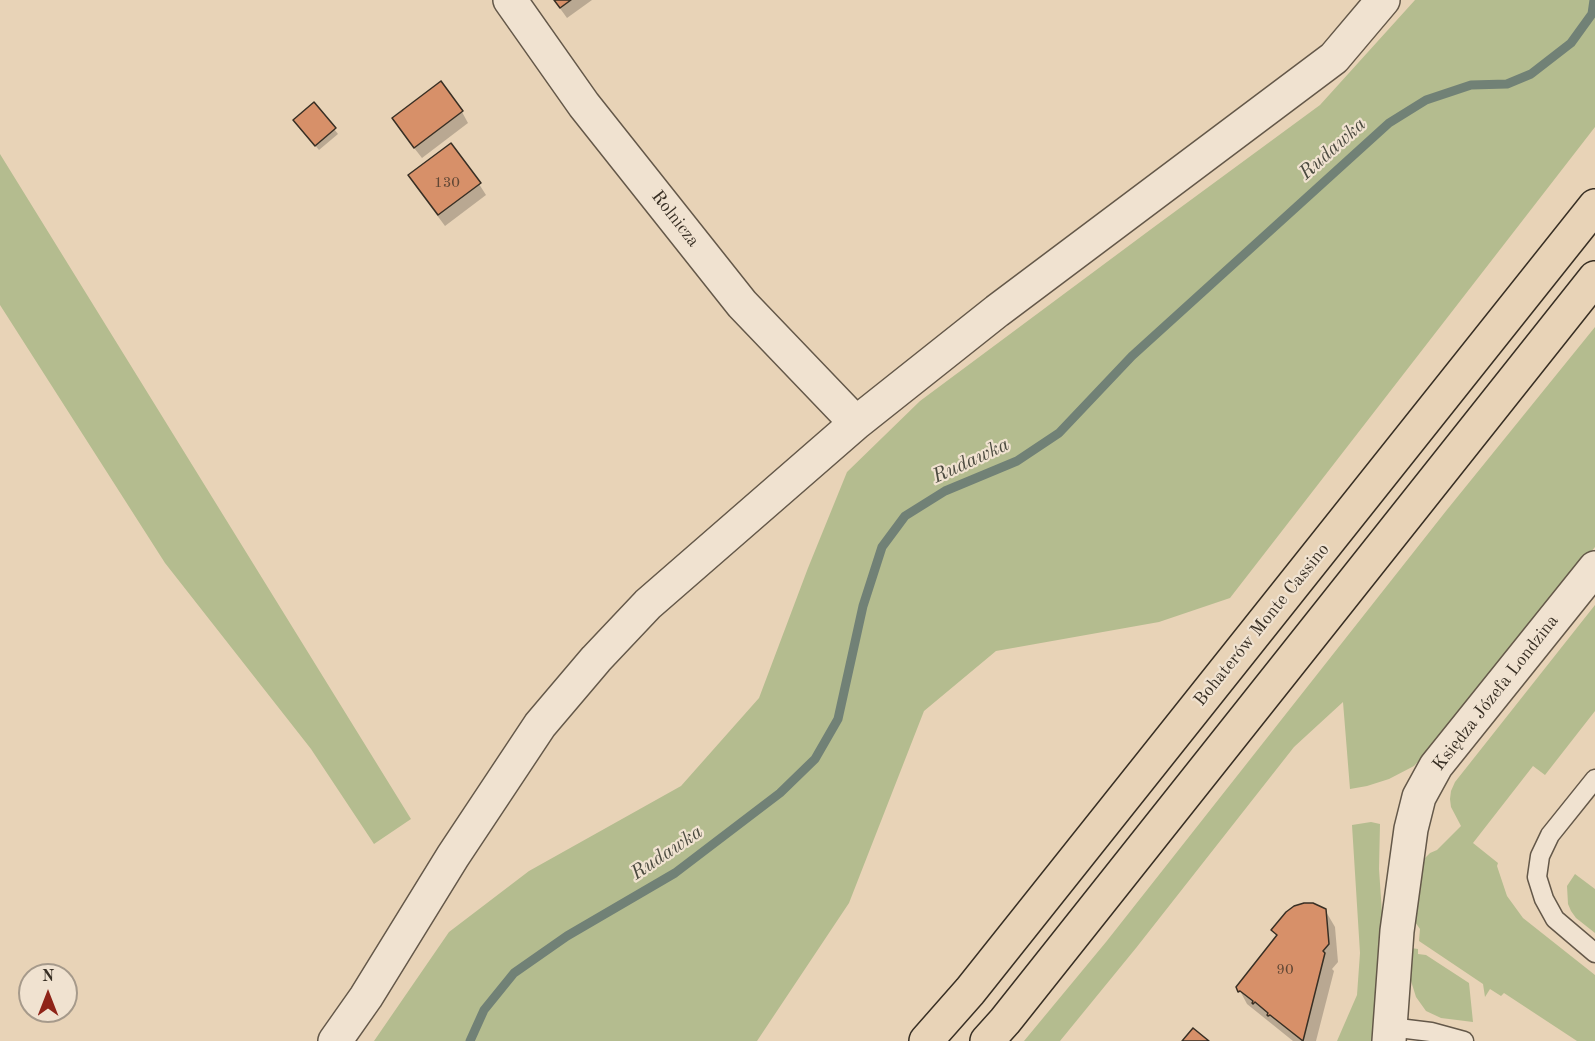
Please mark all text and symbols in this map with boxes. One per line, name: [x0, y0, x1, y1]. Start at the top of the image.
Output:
water label: Rudawka: [1295, 113, 1371, 185]
house number: 130: [434, 174, 460, 192]
street label: Rolnicza: [646, 186, 704, 252]
water label: Rudawka: [929, 433, 1013, 489]
street label: Bohaterów Monte Cassino: [1190, 539, 1334, 711]
street label: Księdza Józefa Londzina: [1428, 611, 1564, 775]
water label: Rudawka: [626, 820, 708, 886]
house number: 90: [1276, 961, 1294, 979]
north arrow: [18, 963, 78, 1023]
text: N: [42, 969, 54, 985]

